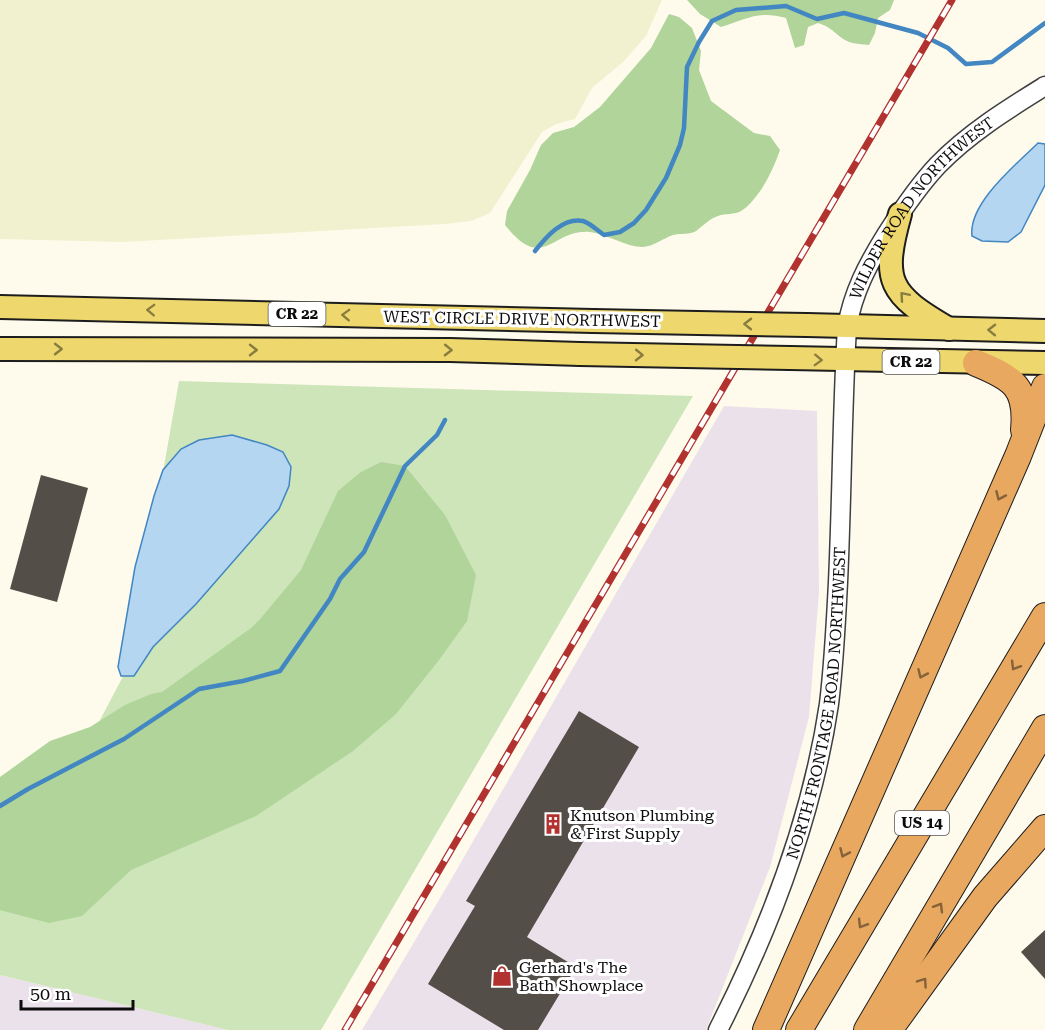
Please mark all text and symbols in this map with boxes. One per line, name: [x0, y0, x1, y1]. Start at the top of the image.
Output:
street label: WILDER ROAD NORTHWEST: [845, 112, 997, 302]
one-way arrow: [900, 292, 911, 303]
road number: CR 22: [268, 302, 326, 326]
one-way arrow: [146, 303, 155, 316]
street label: WEST CIRCLE DRIVE NORTHWEST: [383, 307, 661, 331]
one-way arrow: [341, 309, 350, 322]
one-way arrow: [744, 318, 753, 330]
one-way arrow: [988, 324, 997, 337]
one-way arrow: [54, 343, 63, 355]
one-way arrow: [249, 344, 258, 356]
one-way arrow: [444, 344, 453, 356]
one-way arrow: [634, 349, 643, 361]
road number: CR 22: [882, 350, 940, 374]
one-way arrow: [813, 353, 822, 366]
one-way arrow: [995, 489, 1007, 500]
street label: NORTH FRONTAGE ROAD NORTHWEST: [782, 546, 849, 861]
one-way arrow: [1011, 660, 1023, 670]
one-way arrow: [917, 668, 929, 679]
place label: Knutson Plumbing & First Supply: [570, 806, 715, 843]
road number: US 14: [895, 811, 949, 835]
building icon: Knutson Plumbing & First Supply: [541, 812, 565, 836]
one-way arrow: [839, 846, 851, 857]
one-way arrow: [932, 903, 944, 913]
one-way arrow: [858, 918, 870, 928]
place label: Gerhard's The Bath Showplace: [519, 958, 644, 995]
shop icon: Gerhard's The Bath Showplace: [490, 964, 514, 988]
scale bar: [21, 973, 134, 1011]
one-way arrow: [916, 978, 927, 989]
text: 50 m: [30, 983, 71, 1004]

